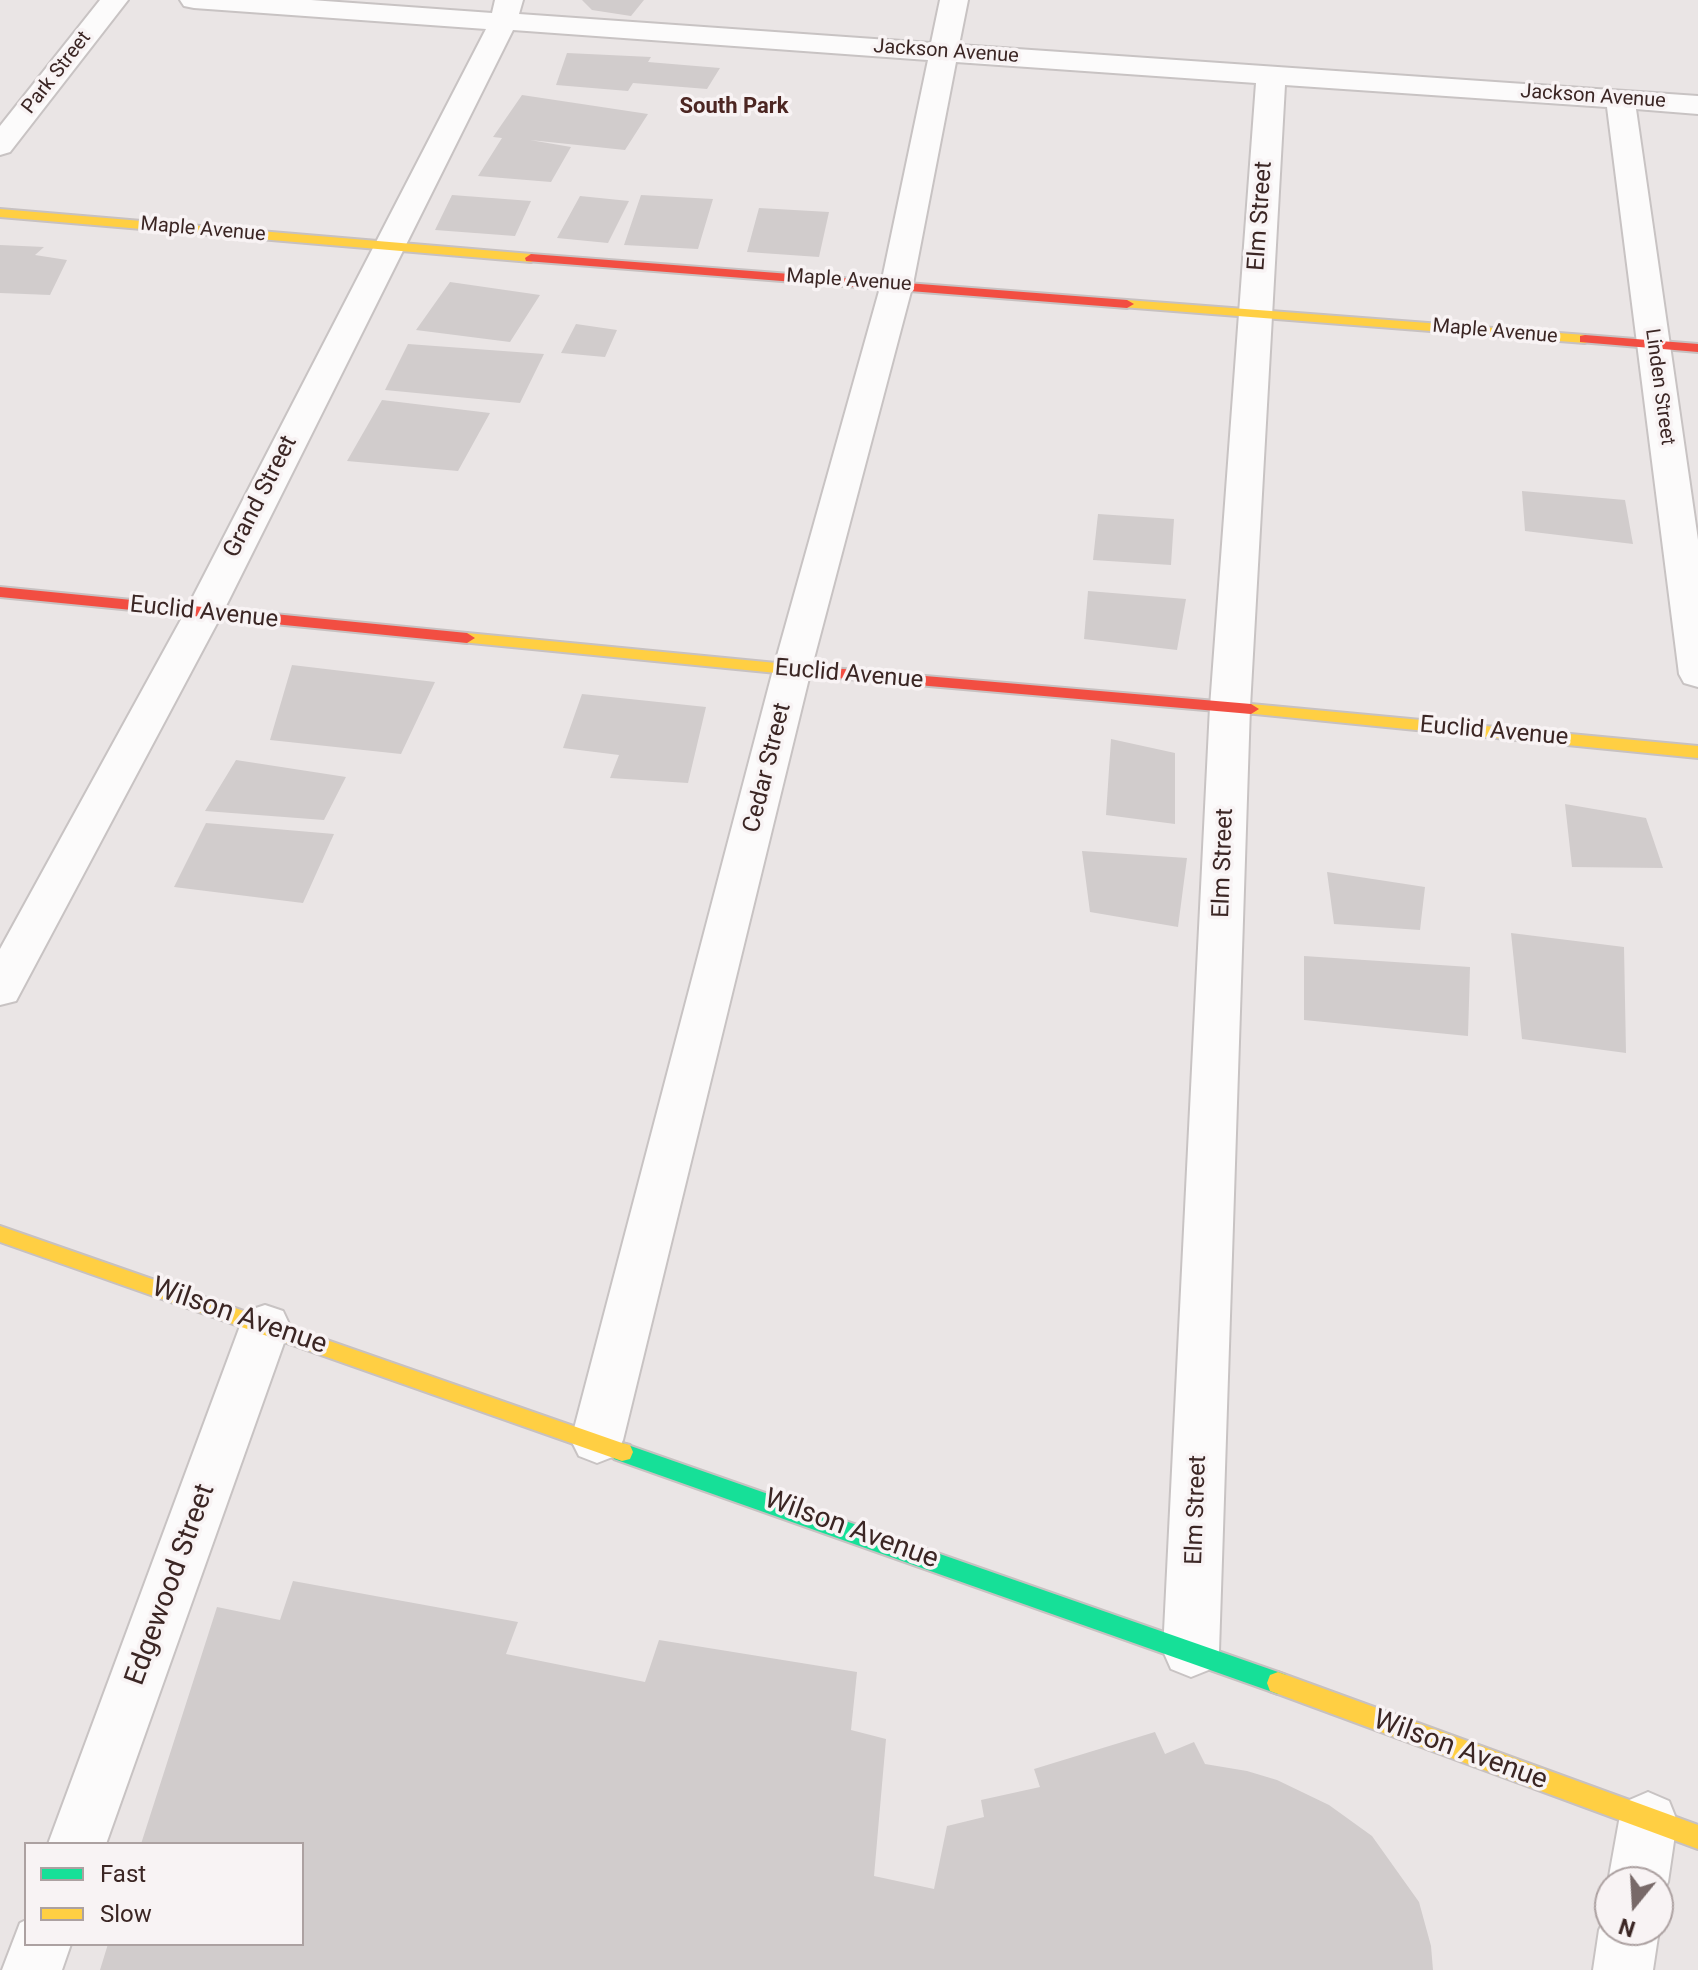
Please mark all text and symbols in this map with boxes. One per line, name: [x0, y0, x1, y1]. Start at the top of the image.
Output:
street label: Park Street: [17, 27, 97, 119]
street label: Jackson Avenue: [873, 35, 1019, 69]
street label: Jackson Avenue: [1520, 80, 1666, 114]
district label: South Park: [679, 94, 789, 120]
street label: Elm Street: [1243, 160, 1279, 272]
street label: Maple Avenue: [139, 213, 267, 247]
street label: Maple Avenue: [786, 265, 912, 297]
street label: Maple Avenue: [1431, 315, 1559, 349]
street label: Linden Street: [1639, 327, 1679, 447]
street label: Grand Street: [218, 431, 304, 563]
street label: Euclid Avenue: [128, 591, 280, 635]
street label: Euclid Avenue: [774, 654, 924, 696]
street label: Cedar Street: [738, 700, 798, 836]
street label: Euclid Avenue: [1419, 711, 1569, 753]
street label: Elm Street: [1208, 808, 1240, 918]
street label: Wilson Avenue: [147, 1271, 331, 1363]
street label: Elm Street: [1181, 1455, 1213, 1565]
street label: Edgewood Street: [119, 1480, 223, 1690]
street label: Wilson Avenue: [759, 1483, 943, 1577]
street label: Wilson Avenue: [1368, 1704, 1552, 1798]
legend: [24, 1842, 304, 1946]
text: Fast: [100, 1860, 146, 1888]
north arrow: [1594, 1866, 1674, 1946]
text: Slow: [100, 1900, 152, 1928]
text: N: [1616, 1913, 1638, 1942]

